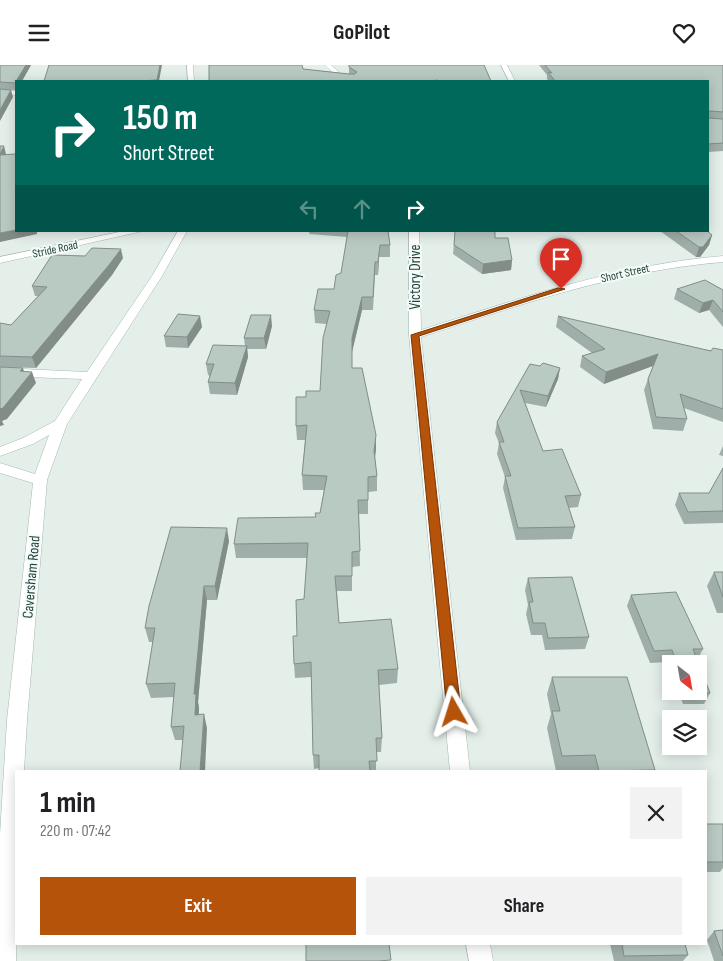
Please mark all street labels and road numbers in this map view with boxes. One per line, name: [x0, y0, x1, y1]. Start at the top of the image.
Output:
street label: Stride Road: [31, 237, 79, 262]
street label: Victory Drive: [406, 245, 425, 309]
street label: Short Street: [599, 261, 651, 286]
street label: Caversham Road: [18, 535, 45, 619]

